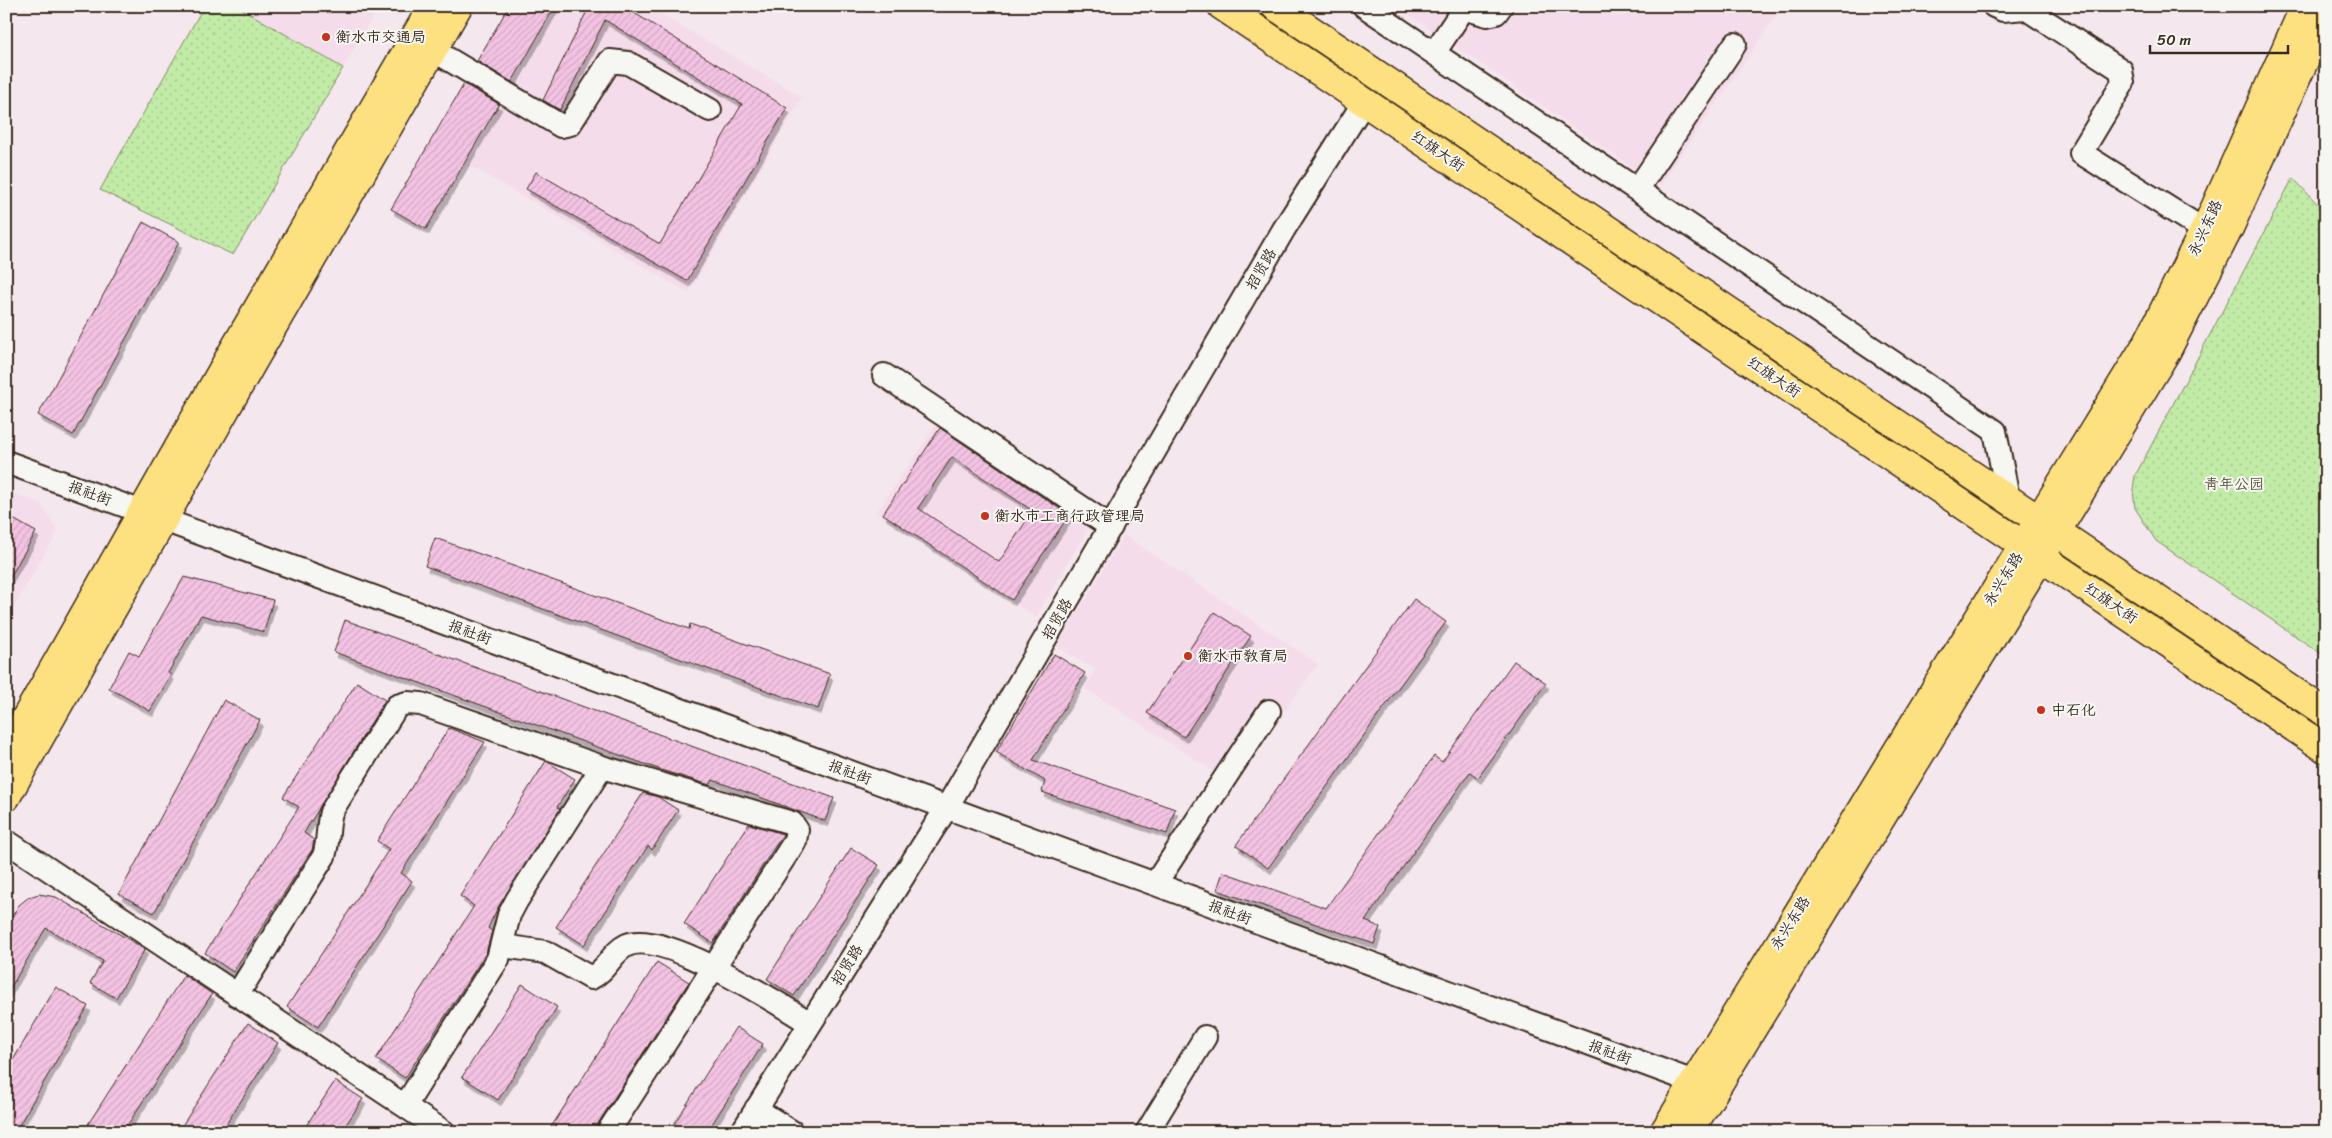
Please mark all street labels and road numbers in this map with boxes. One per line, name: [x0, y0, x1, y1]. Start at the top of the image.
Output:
street label: 红旗大街: [1406, 123, 1470, 179]
street label: 永兴东路: [2181, 195, 2229, 261]
street label: 招贤路: [1238, 243, 1284, 295]
street label: 红旗大街: [1742, 349, 1806, 405]
street label: 报社街: [64, 473, 116, 513]
street label: 永兴东路: [1976, 547, 2030, 611]
street label: 红旗大街: [2079, 575, 2143, 631]
street label: 招贤路: [1034, 593, 1080, 645]
street label: 报社街: [444, 612, 496, 652]
street label: 报社街: [824, 752, 876, 792]
street label: 永兴东路: [1763, 891, 1817, 955]
street label: 报社街: [1204, 892, 1256, 932]
street label: 招贤路: [824, 939, 870, 991]
street label: 报社街: [1584, 1032, 1636, 1072]

